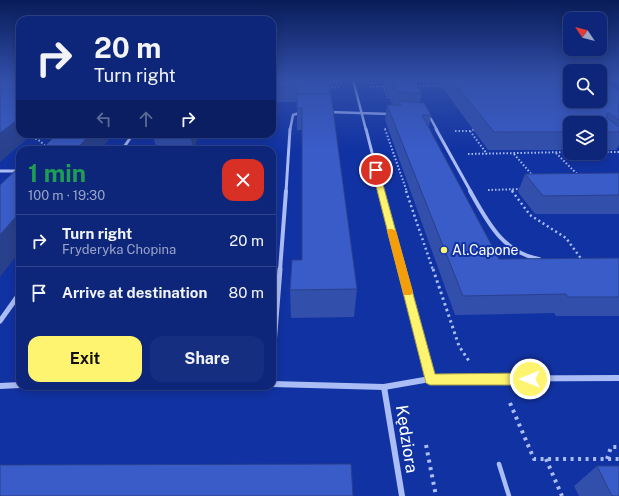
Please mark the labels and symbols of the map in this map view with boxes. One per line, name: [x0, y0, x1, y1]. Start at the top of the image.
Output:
north arrow: [563, 12, 607, 56]
pin: [359, 153, 393, 187]
place label: Al.Capone: [452, 242, 519, 258]
marker: Al.Capone: [439, 245, 449, 255]
position arrow: [509, 358, 551, 400]
street label: Kędziora: [392, 404, 422, 474]

